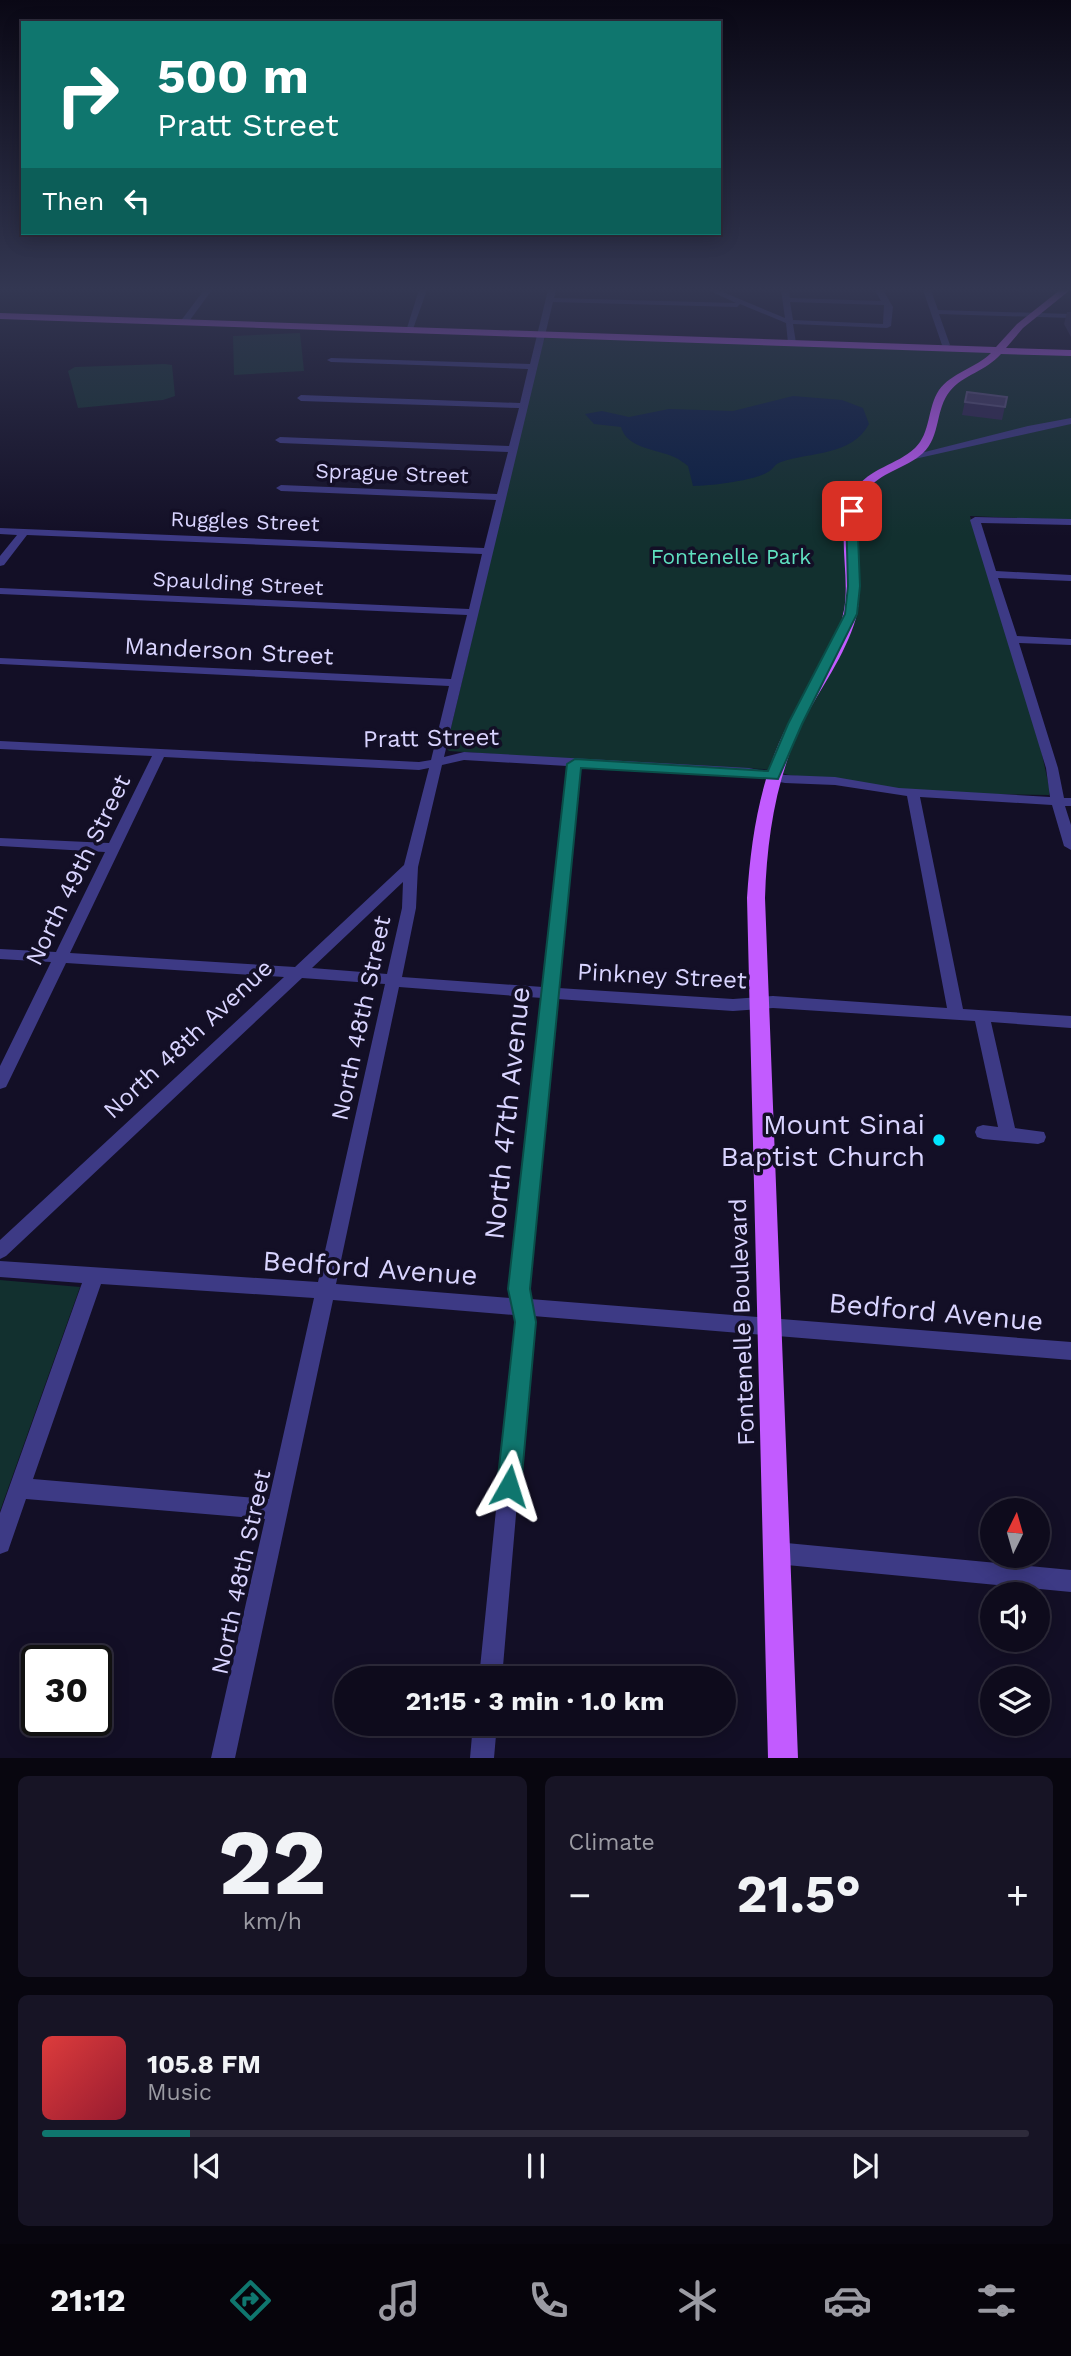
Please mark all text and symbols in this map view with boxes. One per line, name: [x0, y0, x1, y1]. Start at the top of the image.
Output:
text: 500 m: [157, 47, 309, 105]
icon: right: [42, 49, 133, 140]
text: Pratt Street: [157, 106, 339, 144]
icon: left: [118, 182, 156, 220]
text: Then: [42, 186, 104, 216]
street label: Sprague Street: [315, 458, 469, 488]
pin: [822, 481, 882, 541]
icon: arrive: [833, 492, 871, 530]
street label: Ruggles Street: [170, 506, 320, 536]
park label: Fontenelle Park: [651, 544, 811, 569]
street label: Spaulding Street: [152, 566, 324, 600]
street label: Manderson Street: [124, 632, 334, 670]
street label: Pratt Street: [363, 723, 499, 753]
street label: North 49th Street: [20, 770, 136, 970]
street label: North 48th Street: [326, 913, 396, 1123]
street label: North 48th Avenue: [98, 954, 278, 1124]
street label: Pinkney Street: [576, 958, 748, 994]
street label: North 47th Avenue: [477, 985, 537, 1241]
place label: Mount Sinai Baptist Church: [721, 1108, 925, 1173]
marker: Mount Sinai Baptist Church: [931, 1132, 947, 1148]
street label: Fontenelle Boulevard: [724, 1198, 760, 1446]
street label: Bedford Avenue: [261, 1244, 479, 1292]
street label: Bedford Avenue: [827, 1286, 1045, 1338]
position arrow: [472, 1449, 546, 1523]
street label: North 48th Street: [206, 1467, 276, 1677]
north arrow: [980, 1498, 1050, 1568]
map controls: [980, 1498, 1050, 1736]
button: sound: [980, 1582, 1050, 1652]
speed limit sign: 30: [21, 1645, 112, 1736]
button: layers: [980, 1666, 1050, 1736]
text: 21:15 · 3 min · 1.0 km: [405, 1686, 665, 1716]
text: 22: [218, 1809, 326, 1916]
text: Climate: [569, 1829, 655, 1856]
text: 21.5°: [736, 1864, 861, 1925]
text: −: [569, 1873, 591, 1917]
text: +: [1006, 1873, 1029, 1917]
text: km/h: [243, 1908, 302, 1935]
text: 105.8 FM: [147, 2049, 261, 2079]
text: Music: [147, 2079, 212, 2106]
icon: previous: [188, 2147, 226, 2185]
icon: pause: [517, 2147, 555, 2185]
icon: next: [846, 2147, 884, 2185]
icon: directions: [226, 2276, 275, 2325]
icon: music: [375, 2276, 424, 2325]
icon: phone: [524, 2276, 573, 2325]
icon: climate: [673, 2276, 722, 2325]
icon: car: [823, 2276, 872, 2325]
icon: filters: [972, 2276, 1021, 2325]
text: 21:12: [50, 2281, 126, 2319]

